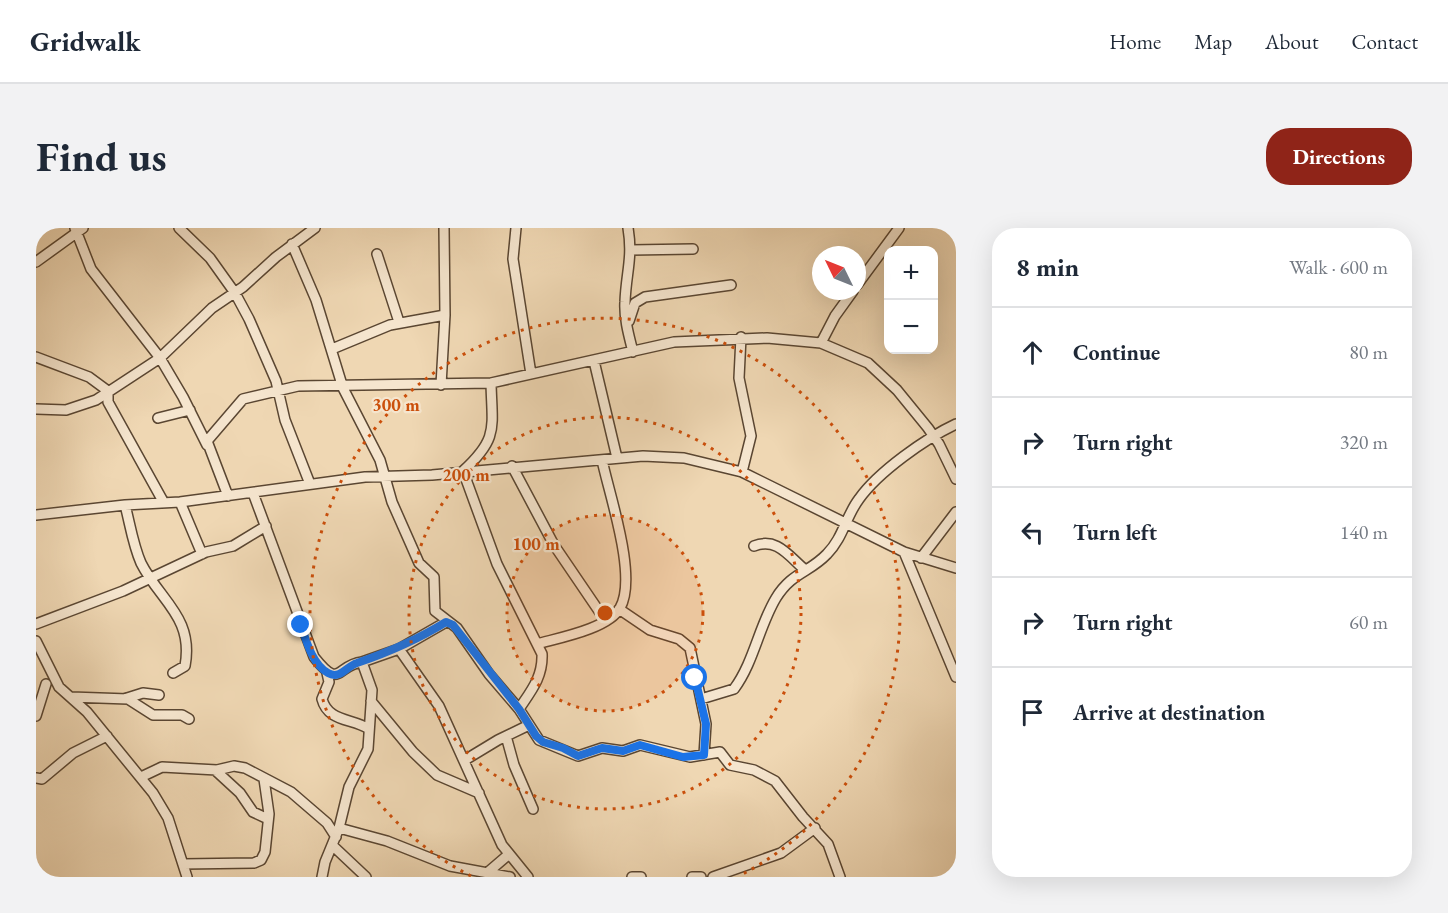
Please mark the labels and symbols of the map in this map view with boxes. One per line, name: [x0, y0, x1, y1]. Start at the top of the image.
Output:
north arrow: [812, 246, 866, 300]
text: 300 m: [372, 393, 420, 416]
text: 200 m: [442, 463, 490, 486]
text: 100 m: [512, 532, 560, 555]
centre of rings: [595, 603, 615, 623]
route end: [287, 611, 313, 637]
route start: [681, 664, 707, 690]

